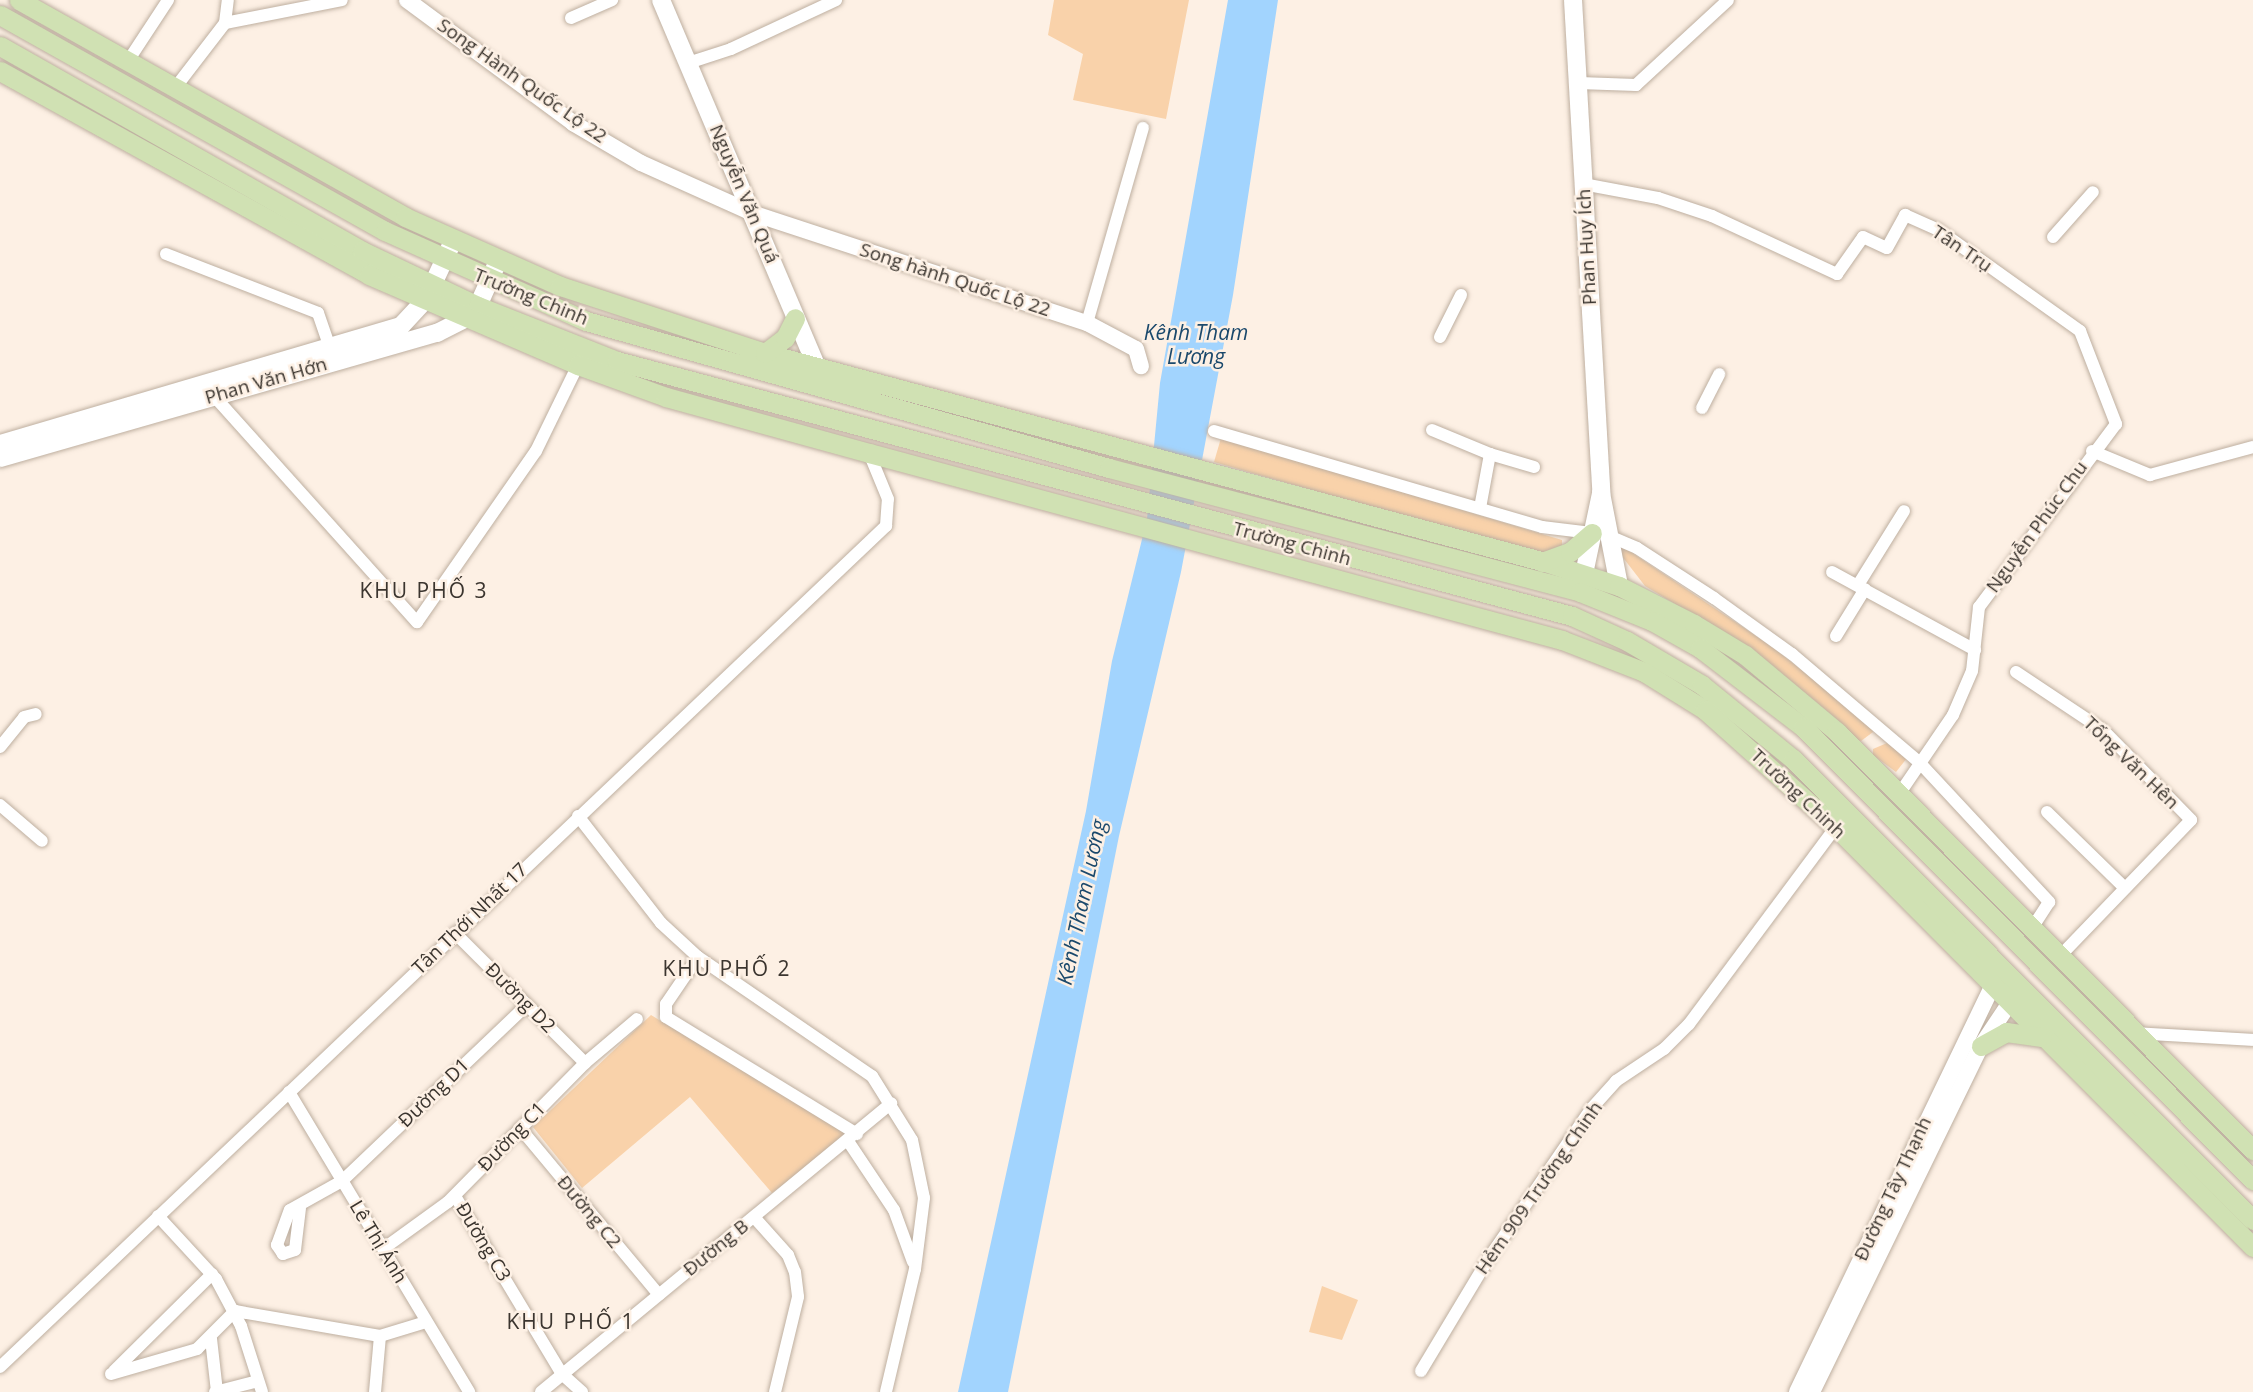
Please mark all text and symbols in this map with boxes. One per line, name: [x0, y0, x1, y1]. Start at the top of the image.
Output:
street label: Song Hành Quốc Lộ 22: [433, 14, 611, 148]
street label: Nguyễn Văn Quá: [704, 121, 784, 267]
street label: Phan Huy Ích: [1573, 188, 1601, 306]
street label: Tân Trụ: [1928, 221, 1996, 277]
street label: Song hành Quốc Lộ 22: [857, 238, 1053, 322]
street label: Trường Chinh: [471, 264, 591, 330]
water label: Kênh Tham Lương: [1144, 319, 1248, 369]
street label: Phan Văn Hớn: [202, 353, 330, 409]
street label: Nguyễn Phúc Chu: [1982, 457, 2092, 597]
street label: Trường Chinh: [1231, 517, 1353, 571]
district label: KHU PHỐ 3: [361, 577, 487, 603]
street label: Tống Văn Hên: [2079, 712, 2183, 814]
street label: Trường Chinh: [1746, 744, 1850, 844]
water label: Kênh Tham Lương: [1051, 817, 1111, 987]
street label: Tân Thới Nhất 17: [408, 858, 532, 980]
district label: KHU PHỐ 2: [664, 955, 790, 981]
street label: Đường D2: [480, 958, 560, 1038]
street label: Đường D1: [394, 1054, 474, 1132]
street label: Hẻm 909 Trường Chinh: [1471, 1097, 1607, 1279]
street label: Đường C1: [473, 1098, 551, 1176]
street label: Đường Tây Thạnh: [1850, 1113, 1936, 1265]
street label: Đường C2: [552, 1171, 626, 1253]
street label: Lê Thị Ánh: [344, 1196, 412, 1288]
street label: Đường C3: [451, 1199, 515, 1285]
street label: Đường B: [679, 1215, 753, 1281]
district label: KHU PHỐ 1: [508, 1308, 634, 1334]

